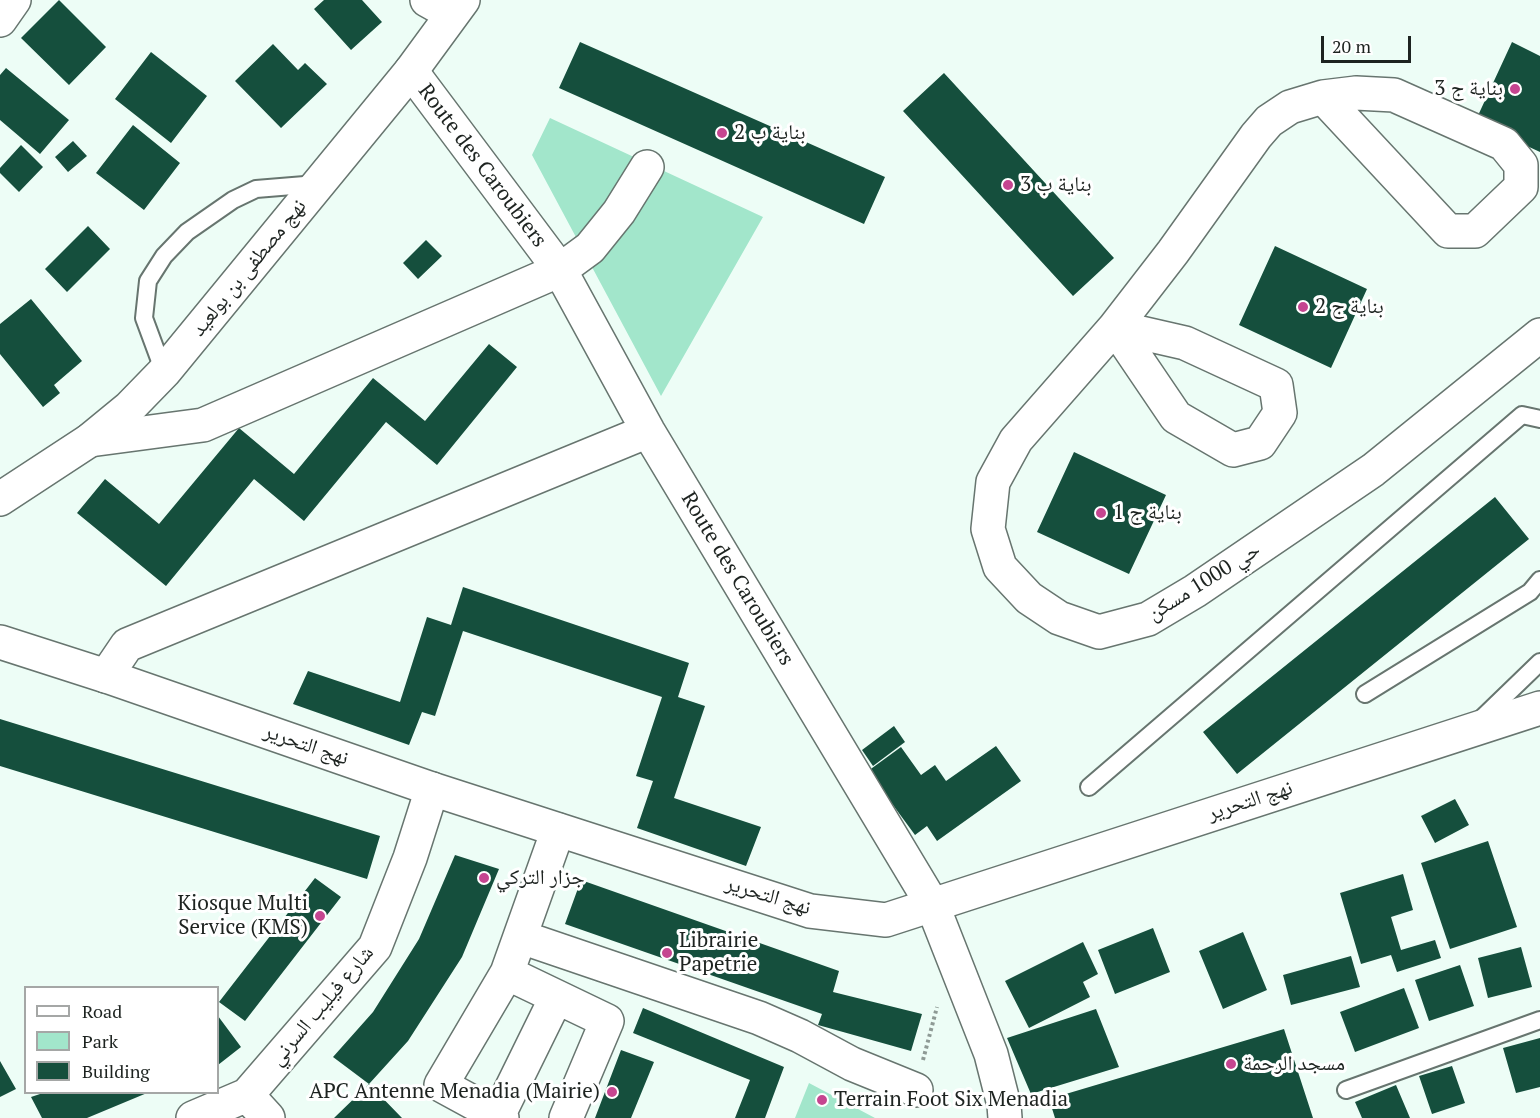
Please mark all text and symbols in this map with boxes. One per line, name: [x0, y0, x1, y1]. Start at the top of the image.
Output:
scale bar: [1324, 24, 1414, 62]
text: 20 m: [1332, 34, 1371, 58]
place label: بناية ج 3: [1434, 76, 1503, 102]
street label: Route des Caroubiers: [412, 79, 552, 253]
marker: بناية ج 3: [1508, 82, 1522, 96]
place label: بناية ب 2: [734, 120, 806, 146]
marker: بناية ب 2: [715, 126, 729, 140]
place label: بناية ب 3: [1020, 172, 1092, 198]
marker: بناية ب 3: [1001, 178, 1015, 192]
street label: نهج مصطفى بن بولعيد: [186, 194, 312, 342]
place label: بناية ج 2: [1315, 294, 1384, 320]
marker: بناية ج 2: [1296, 300, 1310, 314]
street label: Route des Caroubiers: [675, 488, 799, 670]
place label: بناية ج 1: [1113, 500, 1182, 526]
marker: بناية ج 1: [1094, 506, 1108, 520]
street label: حي 1000 مسكن: [1143, 537, 1265, 627]
street label: نهج التحرير: [260, 719, 352, 771]
street label: نهج التحرير: [1204, 775, 1296, 827]
place label: جزار التركي: [496, 865, 585, 891]
marker: جزار التركي: [477, 871, 491, 885]
street label: نهج التحرير: [722, 871, 814, 921]
place label: Kiosque Multi Service (KMS): [177, 891, 308, 941]
marker: Kiosque Multi Service (KMS): [313, 909, 327, 923]
place label: Librairie Papetrie: [679, 928, 758, 978]
street label: شارع فيليب السرني: [265, 941, 379, 1071]
marker: Librairie Papetrie: [660, 946, 674, 960]
legend: [24, 986, 219, 1094]
text: Road: [82, 999, 122, 1023]
text: Park: [82, 1029, 118, 1053]
place label: مسجد الرحمة: [1243, 1051, 1345, 1077]
marker: مسجد الرحمة: [1224, 1057, 1238, 1071]
text: Building: [82, 1059, 150, 1083]
place label: APC Antenne Menadia (Mairie): [309, 1079, 600, 1105]
marker: APC Antenne Menadia (Mairie): [605, 1085, 619, 1099]
place label: Terrain Foot Six Menadia: [834, 1087, 1068, 1113]
marker: Terrain Foot Six Menadia: [815, 1093, 829, 1107]

